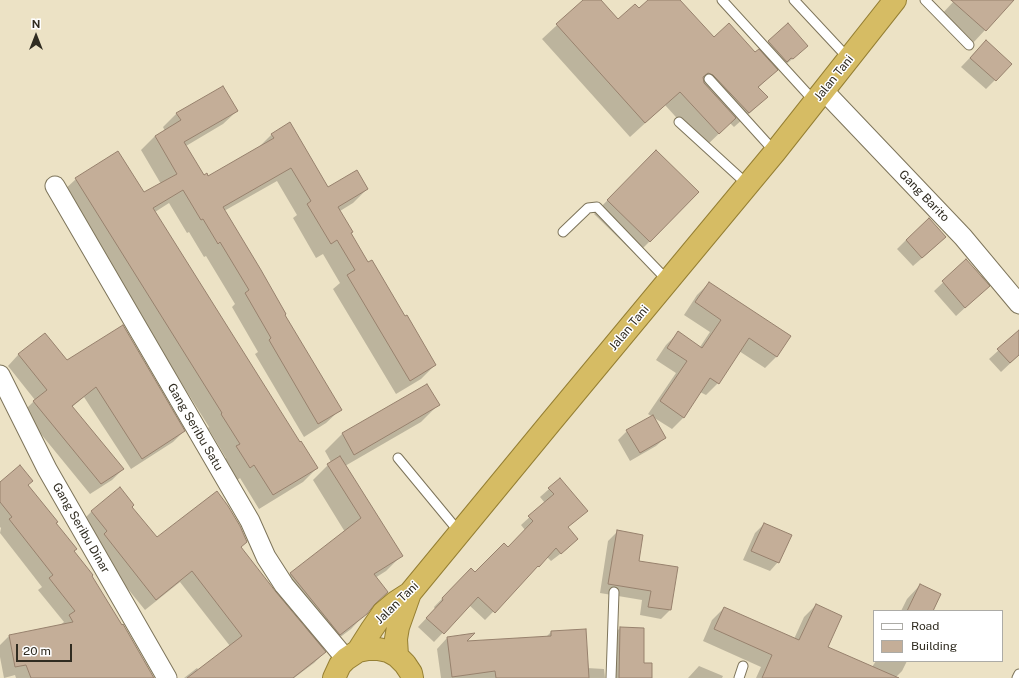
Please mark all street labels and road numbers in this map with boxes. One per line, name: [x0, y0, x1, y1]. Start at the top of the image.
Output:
street label: Jalan Tani: [811, 52, 857, 104]
street label: Gang Barito: [896, 167, 952, 225]
street label: Jalan Tani: [606, 303, 652, 353]
street label: Gang Seribu Satu: [164, 381, 226, 473]
street label: Gang Seribu Dinar: [49, 480, 113, 576]
street label: Jalan Tani: [372, 579, 422, 627]

